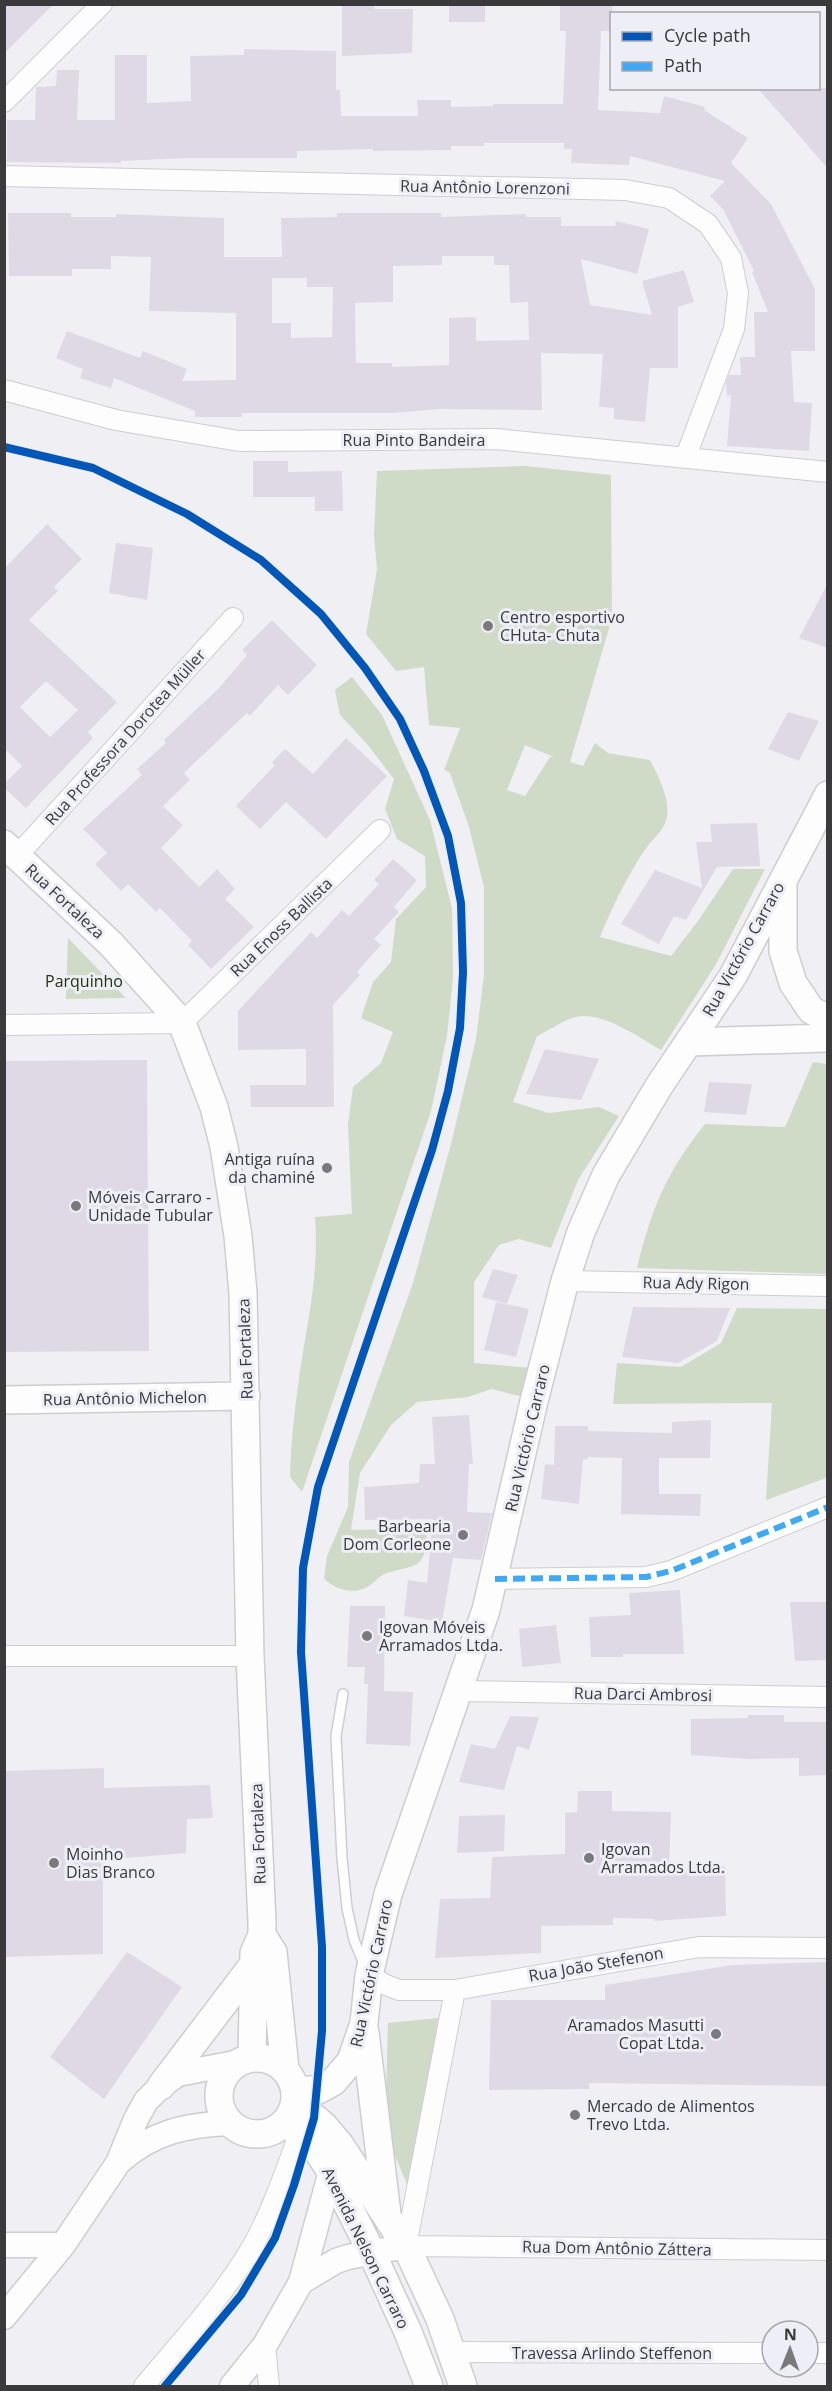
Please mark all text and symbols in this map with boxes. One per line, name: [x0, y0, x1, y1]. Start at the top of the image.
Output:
legend: [610, 12, 820, 90]
text: Cycle path: [664, 23, 751, 47]
text: Path: [664, 53, 702, 77]
street label: Rua Antônio Lorenzoni: [400, 175, 570, 199]
street label: Rua Pinto Bandeira: [343, 429, 485, 451]
place label: Centro esportivo CHuta- Chuta: [500, 606, 625, 646]
marker: Centro esportivo CHuta- Chuta: [481, 619, 495, 633]
street label: Rua Professora Dorotea Müller: [40, 644, 211, 830]
street label: Rua Fortaleza: [21, 858, 109, 944]
street label: Rua Enoss Ballista: [225, 873, 337, 981]
street label: Rua Victório Carraro: [697, 878, 789, 1020]
park label: Parquinho: [45, 970, 123, 992]
place label: Antiga ruína da chaminé: [225, 1148, 315, 1188]
marker: Antiga ruína da chaminé: [320, 1161, 334, 1175]
place label: Móveis Carraro - Unidade Tubular: [88, 1186, 213, 1226]
marker: Móveis Carraro - Unidade Tubular: [69, 1199, 83, 1213]
street label: Rua Ady Rigon: [642, 1271, 750, 1295]
street label: Rua Fortaleza: [232, 1298, 258, 1400]
street label: Rua Victório Carraro: [499, 1362, 555, 1514]
street label: Rua Antônio Michelon: [43, 1386, 207, 1410]
place label: Barbearia Dom Corleone: [343, 1515, 451, 1555]
marker: Barbearia Dom Corleone: [456, 1528, 470, 1542]
place label: Igovan Móveis Arramados Ltda.: [379, 1616, 503, 1656]
marker: Igovan Móveis Arramados Ltda.: [360, 1629, 374, 1643]
street label: Rua Darci Ambrosi: [574, 1682, 712, 1706]
street label: Rua Fortaleza: [245, 1783, 271, 1885]
place label: Igovan Arramados Ltda.: [601, 1838, 725, 1878]
place label: Moinho Dias Branco: [66, 1843, 155, 1883]
marker: Igovan Arramados Ltda.: [582, 1851, 596, 1865]
marker: Moinho Dias Branco: [47, 1856, 61, 1870]
street label: Rua Victório Carraro: [345, 1897, 397, 2049]
street label: Rua João Stefenon: [527, 1941, 665, 1987]
place label: Aramados Masutti Copat Ltda.: [567, 2014, 704, 2054]
marker: Aramados Masutti Copat Ltda.: [709, 2027, 723, 2041]
place label: Mercado de Alimentos Trevo Ltda.: [587, 2095, 755, 2135]
marker: Mercado de Alimentos Trevo Ltda.: [568, 2108, 582, 2122]
street label: Avenida Nelson Carraro: [317, 2164, 415, 2332]
street label: Rua Dom Antônio Záttera: [522, 2235, 712, 2261]
north arrow: [760, 2319, 820, 2379]
text: N: [784, 2323, 797, 2345]
street label: Travessa Arlindo Steffenon: [512, 2342, 712, 2364]

